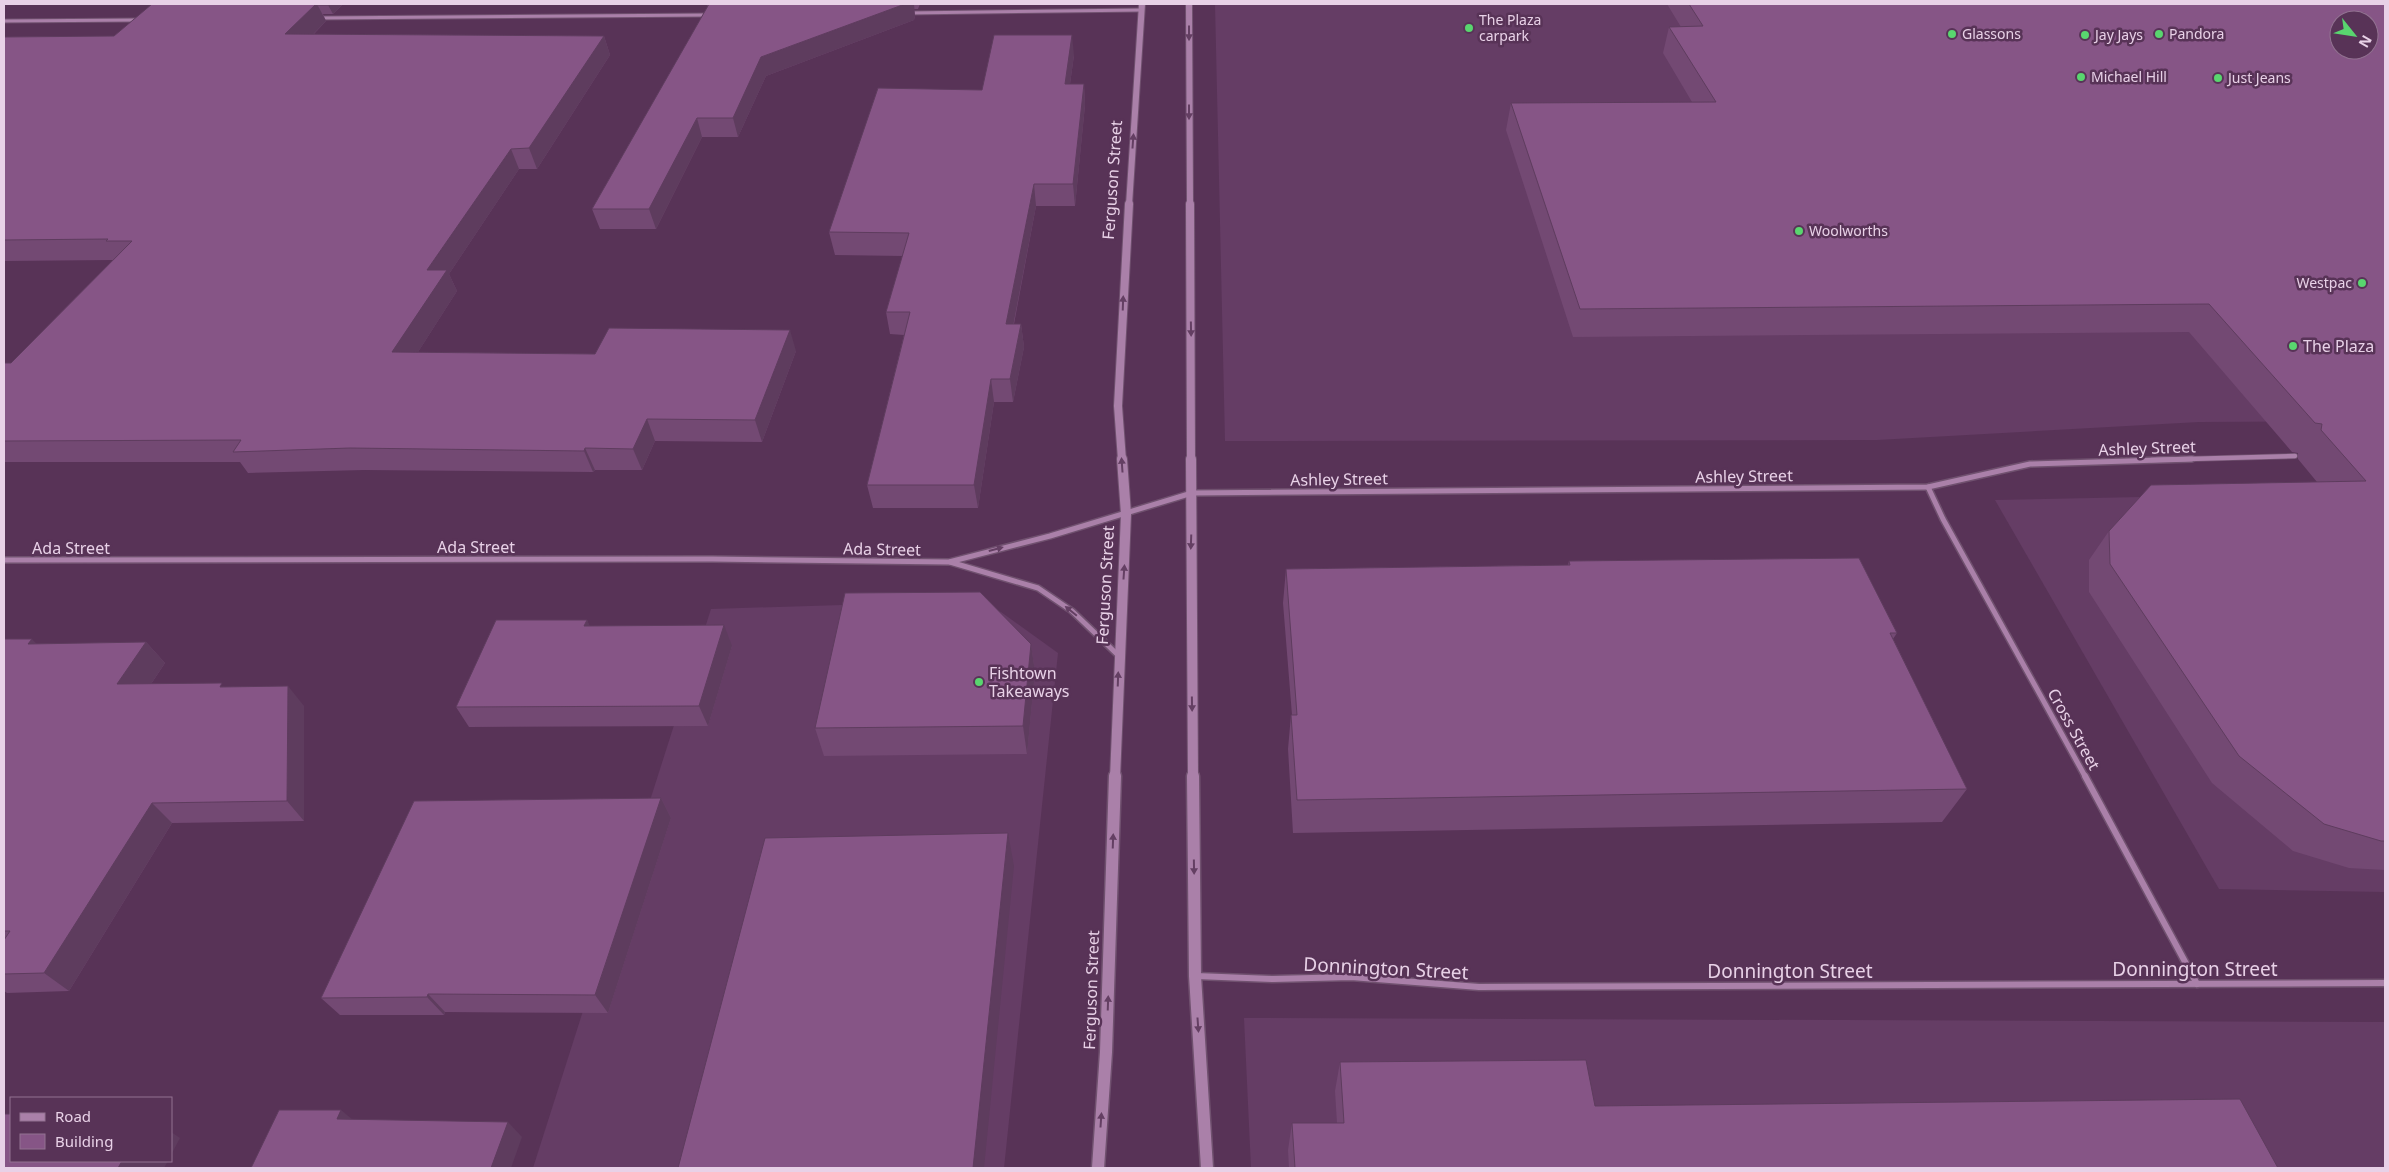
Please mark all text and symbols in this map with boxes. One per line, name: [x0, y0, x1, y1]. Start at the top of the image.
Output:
place label: The Plaza carpark: [1479, 10, 1541, 45]
north arrow: [2329, 10, 2379, 60]
marker: The Plaza carpark: [1463, 22, 1475, 34]
place label: Glassons: [1962, 24, 2021, 43]
place label: Pandora: [2169, 24, 2224, 43]
place label: Jay Jays: [2093, 25, 2143, 44]
one-way arrow: [1185, 26, 1193, 42]
marker: Glassons: [1946, 28, 1958, 40]
marker: Pandora: [2153, 28, 2165, 40]
marker: Jay Jays: [2079, 29, 2091, 41]
text: N: [2355, 32, 2377, 51]
place label: Michael Hill: [2091, 67, 2167, 86]
place label: Just Jeans: [2226, 68, 2291, 87]
marker: Michael Hill: [2075, 71, 2087, 83]
marker: Just Jeans: [2212, 72, 2224, 84]
one-way arrow: [1185, 104, 1193, 120]
street label: Ferguson Street: [1097, 119, 1127, 240]
one-way arrow: [1129, 132, 1137, 148]
place label: Woolworths: [1809, 221, 1888, 240]
marker: Woolworths: [1793, 225, 1805, 237]
place label: Westpac: [2296, 273, 2352, 292]
marker: Westpac: [2356, 277, 2368, 289]
one-way arrow: [1119, 294, 1127, 310]
one-way arrow: [1187, 322, 1195, 338]
place label: The Plaza: [2303, 335, 2374, 357]
marker: The Plaza: [2287, 340, 2299, 352]
street label: Ashley Street: [2098, 435, 2196, 461]
one-way arrow: [1118, 457, 1126, 473]
street label: Ashley Street: [1695, 464, 1793, 488]
street label: Ashley Street: [1290, 467, 1388, 491]
street label: Ferguson Street: [1091, 525, 1119, 645]
one-way arrow: [1186, 534, 1194, 550]
street label: Ada Street: [437, 536, 515, 558]
street label: Ada Street: [32, 537, 110, 559]
street label: Ada Street: [843, 537, 921, 561]
one-way arrow: [989, 545, 1004, 553]
one-way arrow: [1120, 564, 1128, 580]
one-way arrow: [1064, 606, 1077, 616]
place label: Fishtown Takeaways: [989, 662, 1070, 702]
one-way arrow: [1115, 670, 1123, 686]
marker: Fishtown Takeaways: [973, 676, 985, 688]
street label: Cross Street: [2043, 684, 2106, 774]
one-way arrow: [1188, 697, 1196, 713]
one-way arrow: [1109, 833, 1117, 849]
one-way arrow: [1190, 859, 1198, 875]
street label: Ferguson Street: [1078, 930, 1104, 1050]
street label: Donnington Street: [1303, 951, 1469, 985]
street label: Donnington Street: [2112, 956, 2278, 982]
street label: Donnington Street: [1707, 958, 1873, 984]
one-way arrow: [1104, 995, 1112, 1011]
one-way arrow: [1195, 1017, 1203, 1033]
legend: [10, 1097, 172, 1162]
text: Road: [55, 1106, 91, 1126]
one-way arrow: [1098, 1111, 1106, 1127]
text: Building: [55, 1131, 113, 1151]

